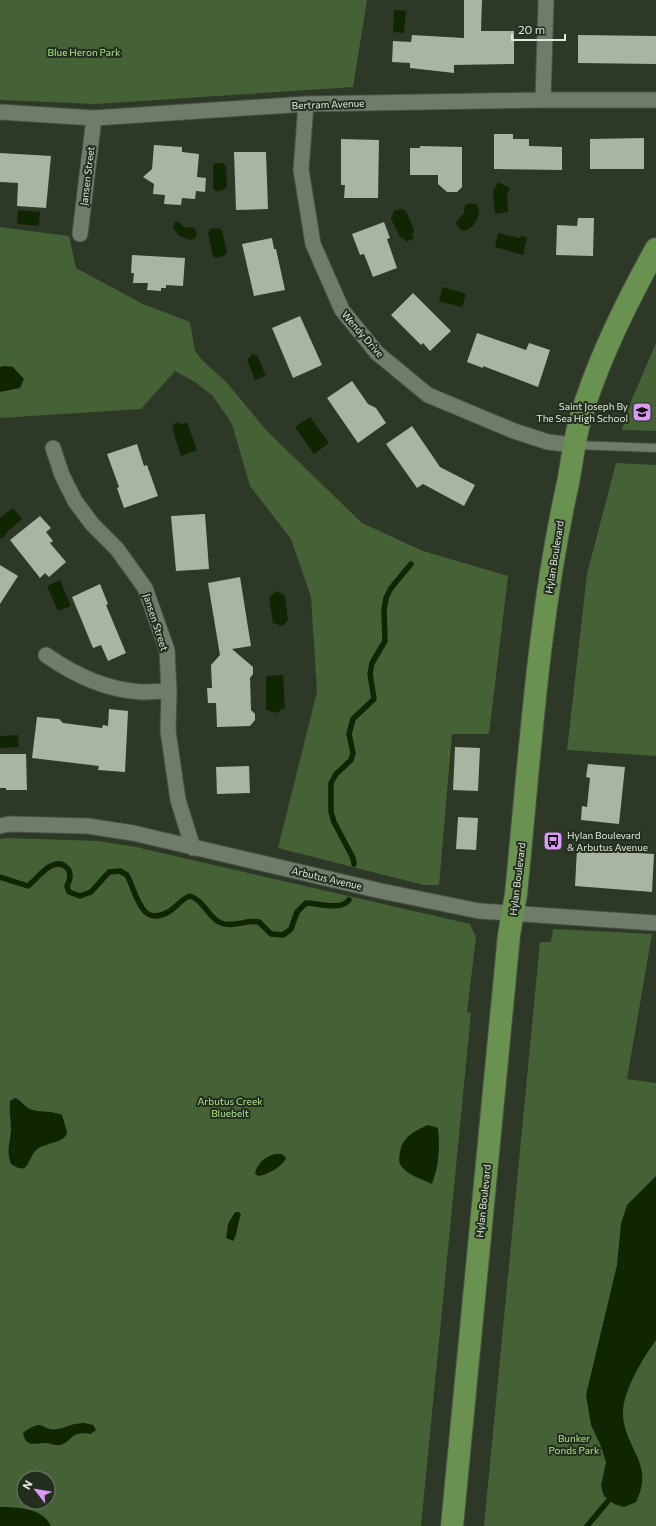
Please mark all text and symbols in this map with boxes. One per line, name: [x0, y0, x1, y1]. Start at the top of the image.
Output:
scale bar: [512, 16, 565, 42]
text: 20 m: [518, 22, 545, 36]
park label: Blue Heron Park: [48, 46, 121, 58]
street label: Bertram Avenue: [291, 97, 365, 111]
street label: Jansen Street: [77, 146, 97, 206]
street label: Wendy Drive: [340, 308, 386, 360]
place label: Saint Joseph By The Sea High School: [536, 400, 628, 424]
school or university icon: Saint Joseph By The Sea High School: [631, 401, 653, 423]
street label: Hylan Boulevard: [542, 519, 566, 594]
street label: Jansen Street: [141, 592, 171, 652]
place label: Hylan Boulevard & Arbutus Avenue: [567, 829, 648, 853]
bus stop icon: Hylan Boulevard & Arbutus Avenue: [542, 830, 564, 852]
street label: Hylan Boulevard: [507, 842, 527, 916]
street label: Arbutus Avenue: [291, 864, 363, 892]
park label: Arbutus Creek Bluebelt: [197, 1095, 263, 1119]
street label: Hylan Boulevard: [473, 1164, 493, 1238]
park label: Bunker Ponds Park: [549, 1432, 600, 1456]
north arrow: [16, 1470, 56, 1510]
text: N: [19, 1478, 35, 1491]

